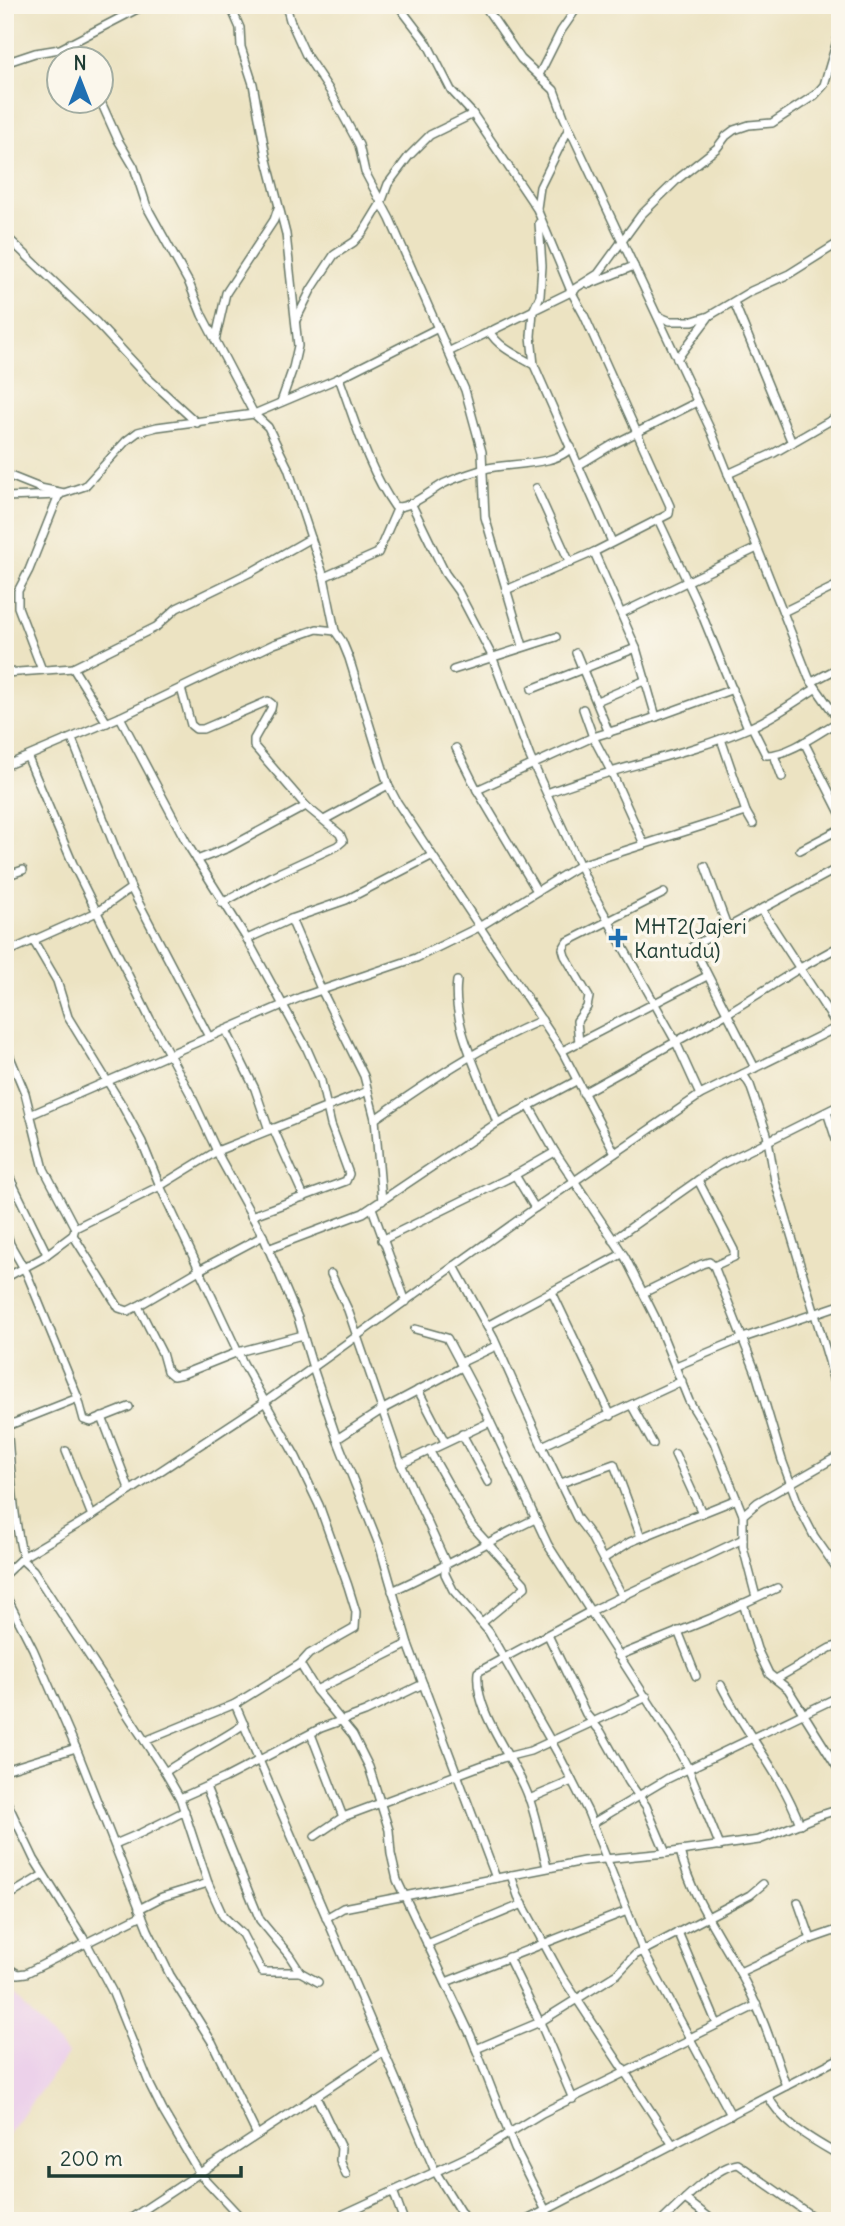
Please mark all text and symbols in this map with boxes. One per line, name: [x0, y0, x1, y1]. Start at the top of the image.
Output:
north arrow: [46, 46, 116, 116]
text: N: [73, 51, 87, 75]
place label: MHT2(Jajeri Kantudu): [634, 913, 747, 964]
marker: MHT2(Jajeri Kantudu): [608, 928, 628, 948]
scale bar: [49, 2135, 242, 2179]
text: 200 m: [60, 2145, 123, 2172]

